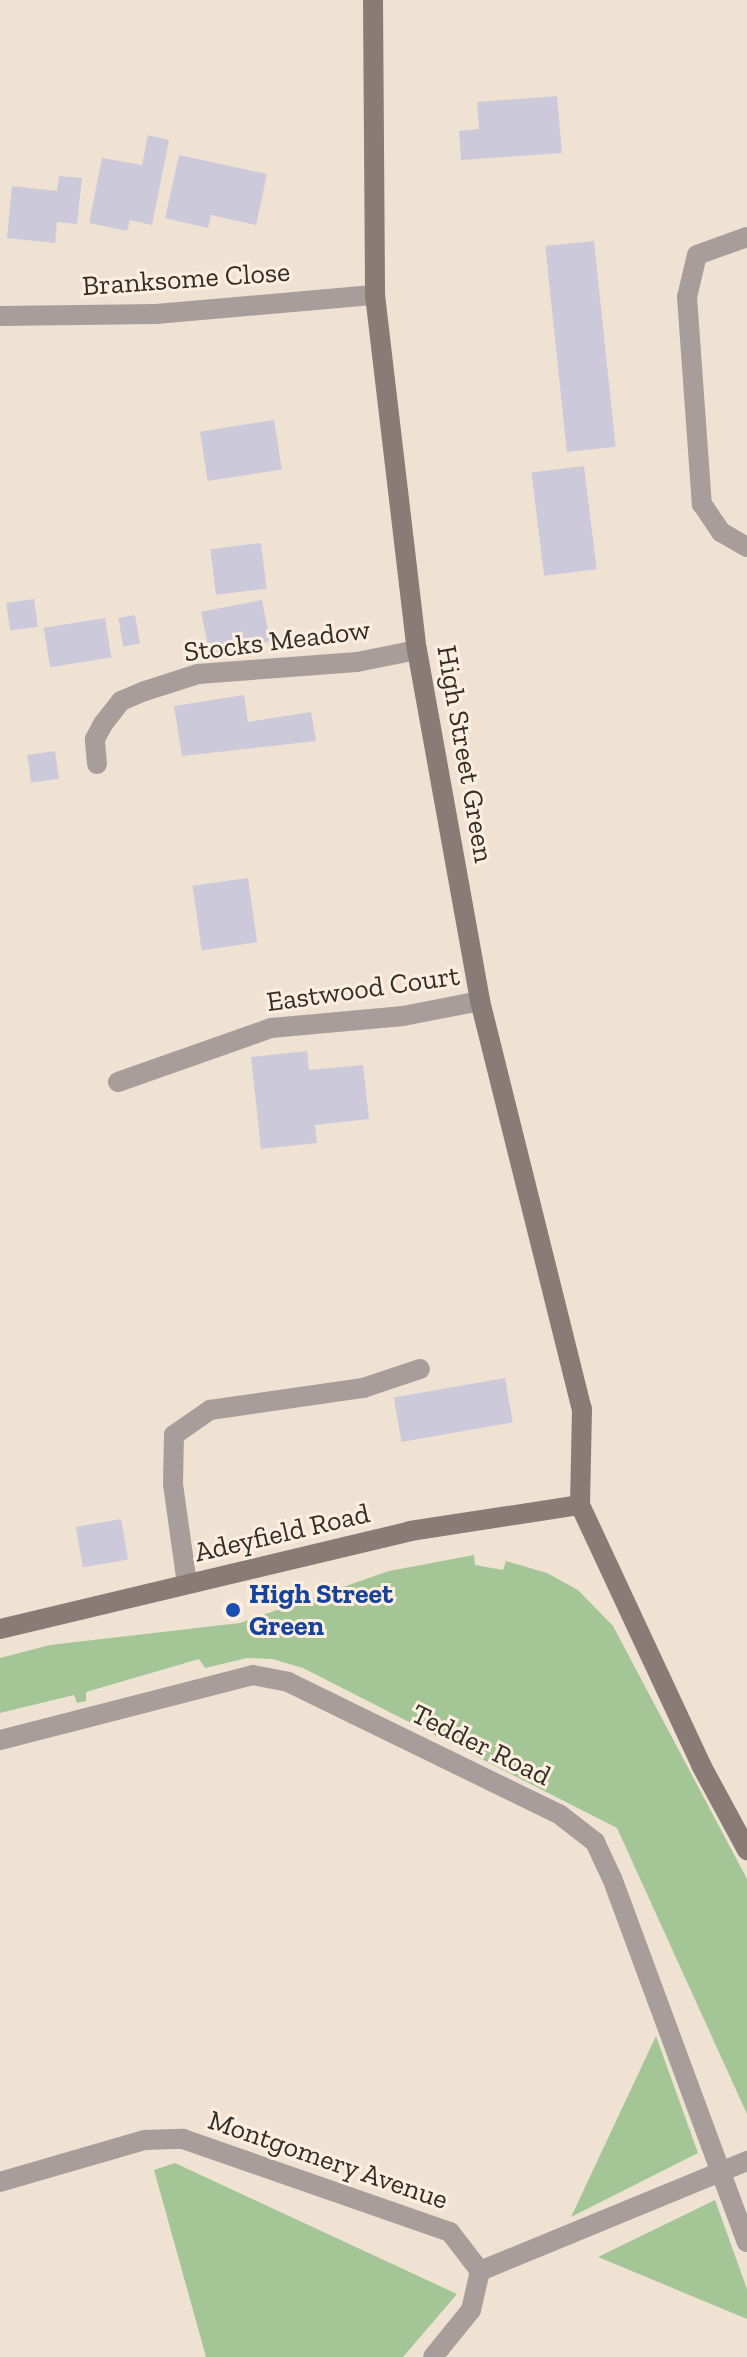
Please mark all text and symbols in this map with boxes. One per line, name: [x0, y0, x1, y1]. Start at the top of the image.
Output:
street label: Branksome Close: [81, 255, 291, 303]
street label: Stocks Meadow: [182, 613, 372, 669]
street label: High Street Green: [429, 643, 501, 865]
street label: Eastwood Court: [264, 959, 462, 1019]
street label: Adeyfield Road: [191, 1497, 373, 1569]
place label: High Street Green: [249, 1577, 393, 1643]
marker: High Street Green: [224, 1601, 242, 1619]
street label: Tedder Road: [406, 1697, 556, 1793]
street label: Montgomery Avenue: [203, 2103, 453, 2217]

